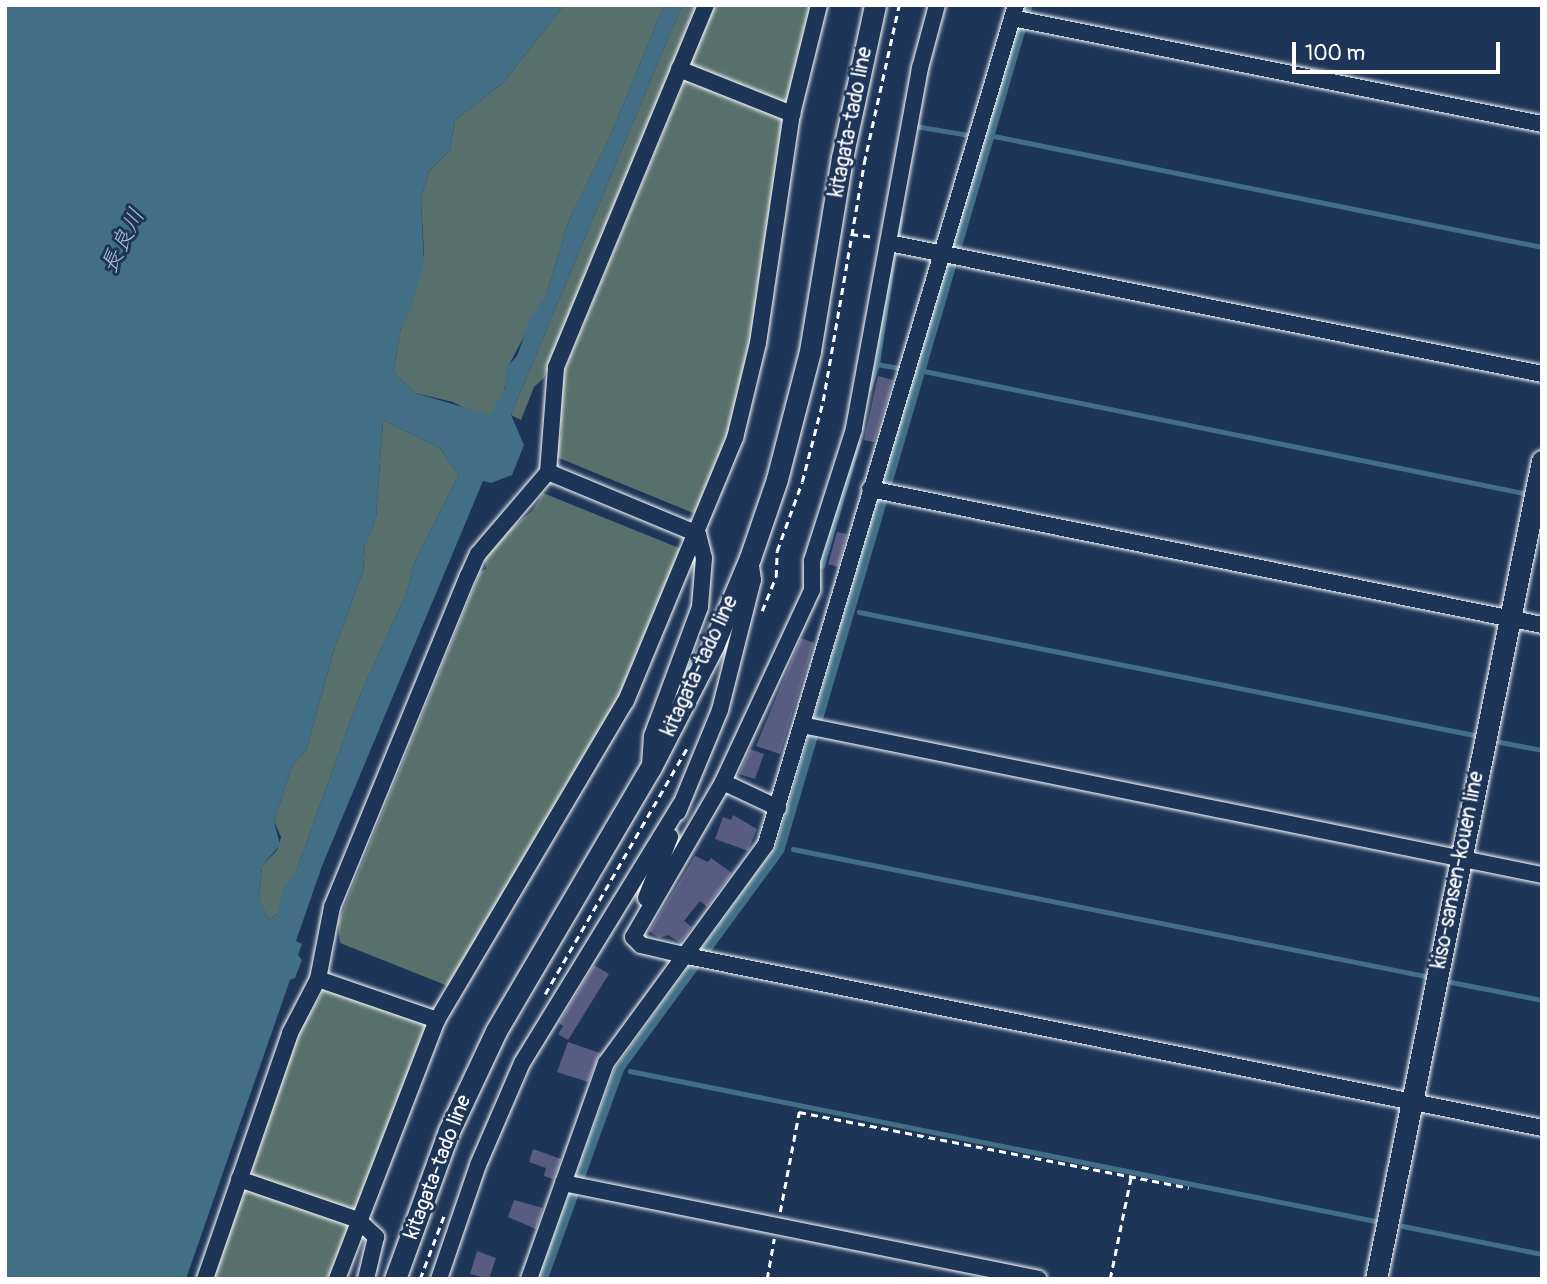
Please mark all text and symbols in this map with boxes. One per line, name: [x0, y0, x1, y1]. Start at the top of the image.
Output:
scale bar: [1295, 28, 1503, 72]
text: 100 m: [1305, 40, 1365, 67]
street label: kitagata-tado line: [824, 45, 878, 199]
water label: 長良川: [95, 204, 151, 278]
street label: kitagata-tado line: [656, 592, 744, 740]
street label: kiso-sansen-kouen line: [1427, 769, 1489, 971]
street label: kitagata-tado line: [399, 1091, 477, 1243]

